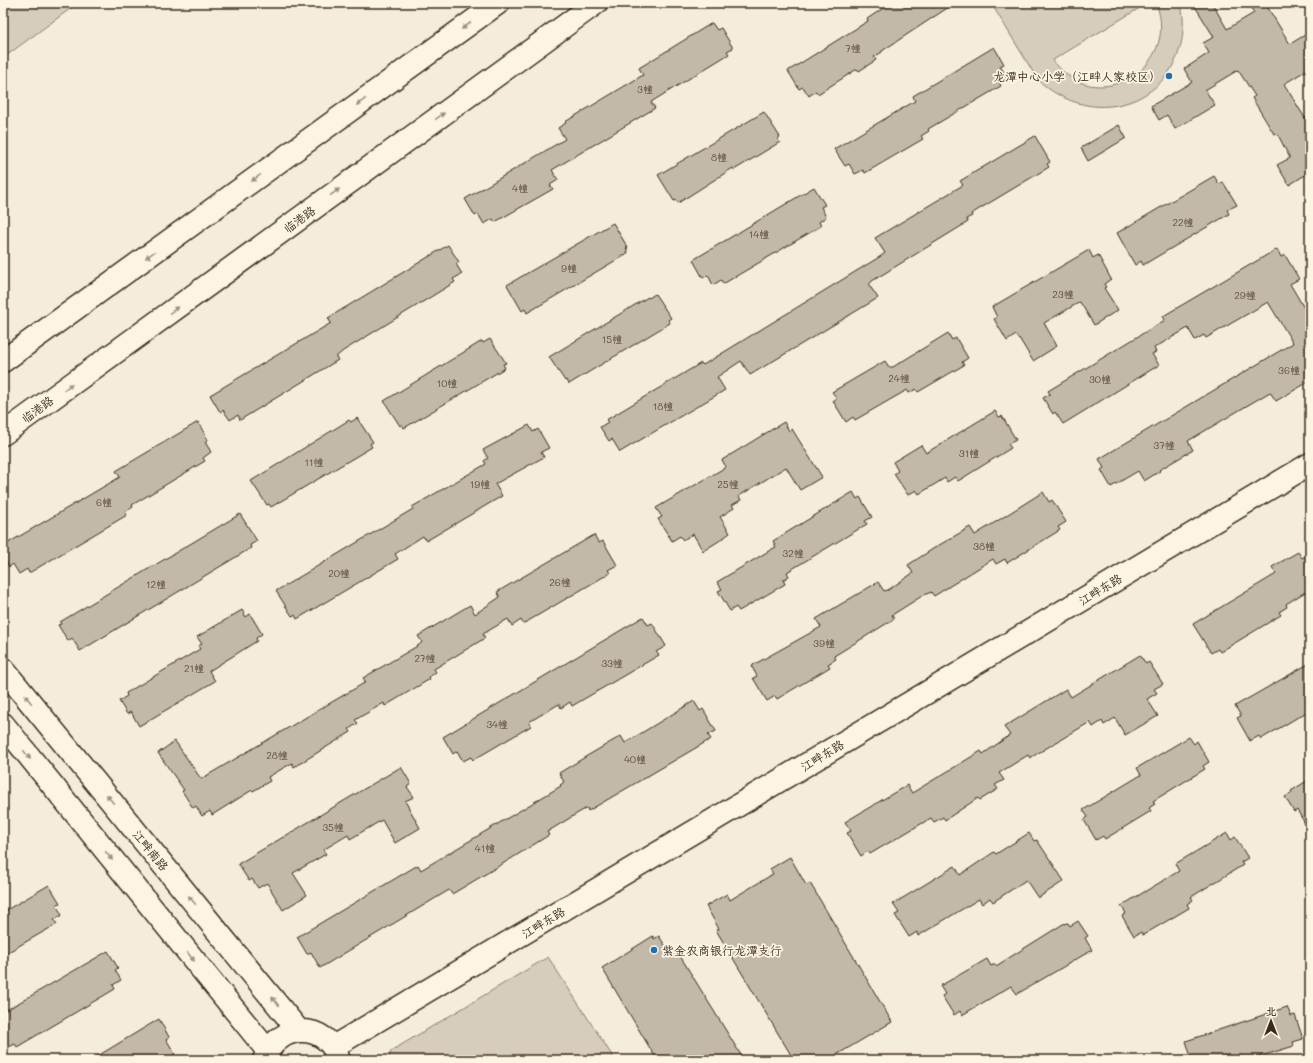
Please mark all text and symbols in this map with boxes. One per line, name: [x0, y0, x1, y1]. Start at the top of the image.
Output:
one-way arrow: [461, 22, 471, 30]
house number: 7幢: [845, 41, 861, 55]
place label: 龙潭中心小学（江畔人家校区）: [993, 68, 1161, 84]
marker: 龙潭中心小学（江畔人家校区）: [1164, 71, 1174, 81]
house number: 3幢: [637, 82, 653, 96]
one-way arrow: [355, 98, 366, 106]
one-way arrow: [435, 112, 446, 120]
house number: 8幢: [711, 150, 727, 164]
one-way arrow: [250, 174, 261, 182]
house number: 4幢: [512, 181, 528, 195]
one-way arrow: [330, 188, 341, 197]
street label: 临港路: [280, 202, 318, 236]
house number: 22幢: [1172, 215, 1194, 229]
house number: 14幢: [749, 227, 769, 241]
one-way arrow: [145, 250, 156, 259]
house number: 9幢: [561, 261, 577, 275]
house number: 23幢: [1052, 287, 1074, 301]
house number: 29幢: [1234, 288, 1256, 302]
one-way arrow: [168, 306, 179, 314]
house number: 15幢: [602, 332, 622, 346]
house number: 36幢: [1278, 363, 1300, 377]
house number: 24幢: [888, 371, 910, 385]
house number: 30幢: [1089, 372, 1111, 386]
house number: 10幢: [437, 376, 457, 390]
one-way arrow: [63, 383, 74, 391]
street label: 临港路: [18, 392, 56, 426]
house number: 18幢: [653, 399, 673, 413]
house number: 37幢: [1153, 438, 1175, 452]
house number: 31幢: [959, 446, 979, 460]
house number: 11幢: [305, 455, 323, 469]
house number: 19幢: [470, 477, 490, 491]
house number: 25幢: [717, 477, 739, 491]
house number: 6幢: [96, 495, 112, 509]
house number: 38幢: [973, 539, 995, 553]
house number: 32幢: [782, 546, 804, 560]
house number: 20幢: [328, 566, 350, 580]
street label: 江畔东路: [1075, 570, 1125, 608]
house number: 26幢: [549, 575, 571, 589]
house number: 12幢: [146, 577, 166, 591]
house number: 39幢: [813, 636, 835, 650]
house number: 27幢: [414, 651, 436, 665]
house number: 33幢: [601, 656, 623, 670]
house number: 21幢: [184, 661, 204, 675]
one-way arrow: [23, 693, 32, 704]
house number: 34幢: [486, 717, 508, 731]
street label: 江畔东路: [797, 736, 847, 774]
house number: 28幢: [266, 748, 288, 762]
one-way arrow: [23, 749, 32, 760]
house number: 40幢: [624, 752, 646, 766]
one-way arrow: [106, 794, 114, 805]
house number: 35幢: [322, 820, 344, 834]
street label: 江畔南路: [130, 826, 172, 874]
house number: 41幢: [475, 841, 495, 855]
one-way arrow: [104, 851, 113, 861]
one-way arrow: [188, 895, 197, 905]
street label: 江畔东路: [518, 903, 568, 941]
place label: 紫金农商银行龙潭支行: [662, 942, 782, 958]
marker: 紫金农商银行龙潭支行: [649, 945, 659, 955]
one-way arrow: [186, 951, 195, 962]
one-way arrow: [270, 995, 279, 1006]
north arrow: [1251, 1001, 1291, 1041]
text: 北: [1266, 1003, 1277, 1018]

